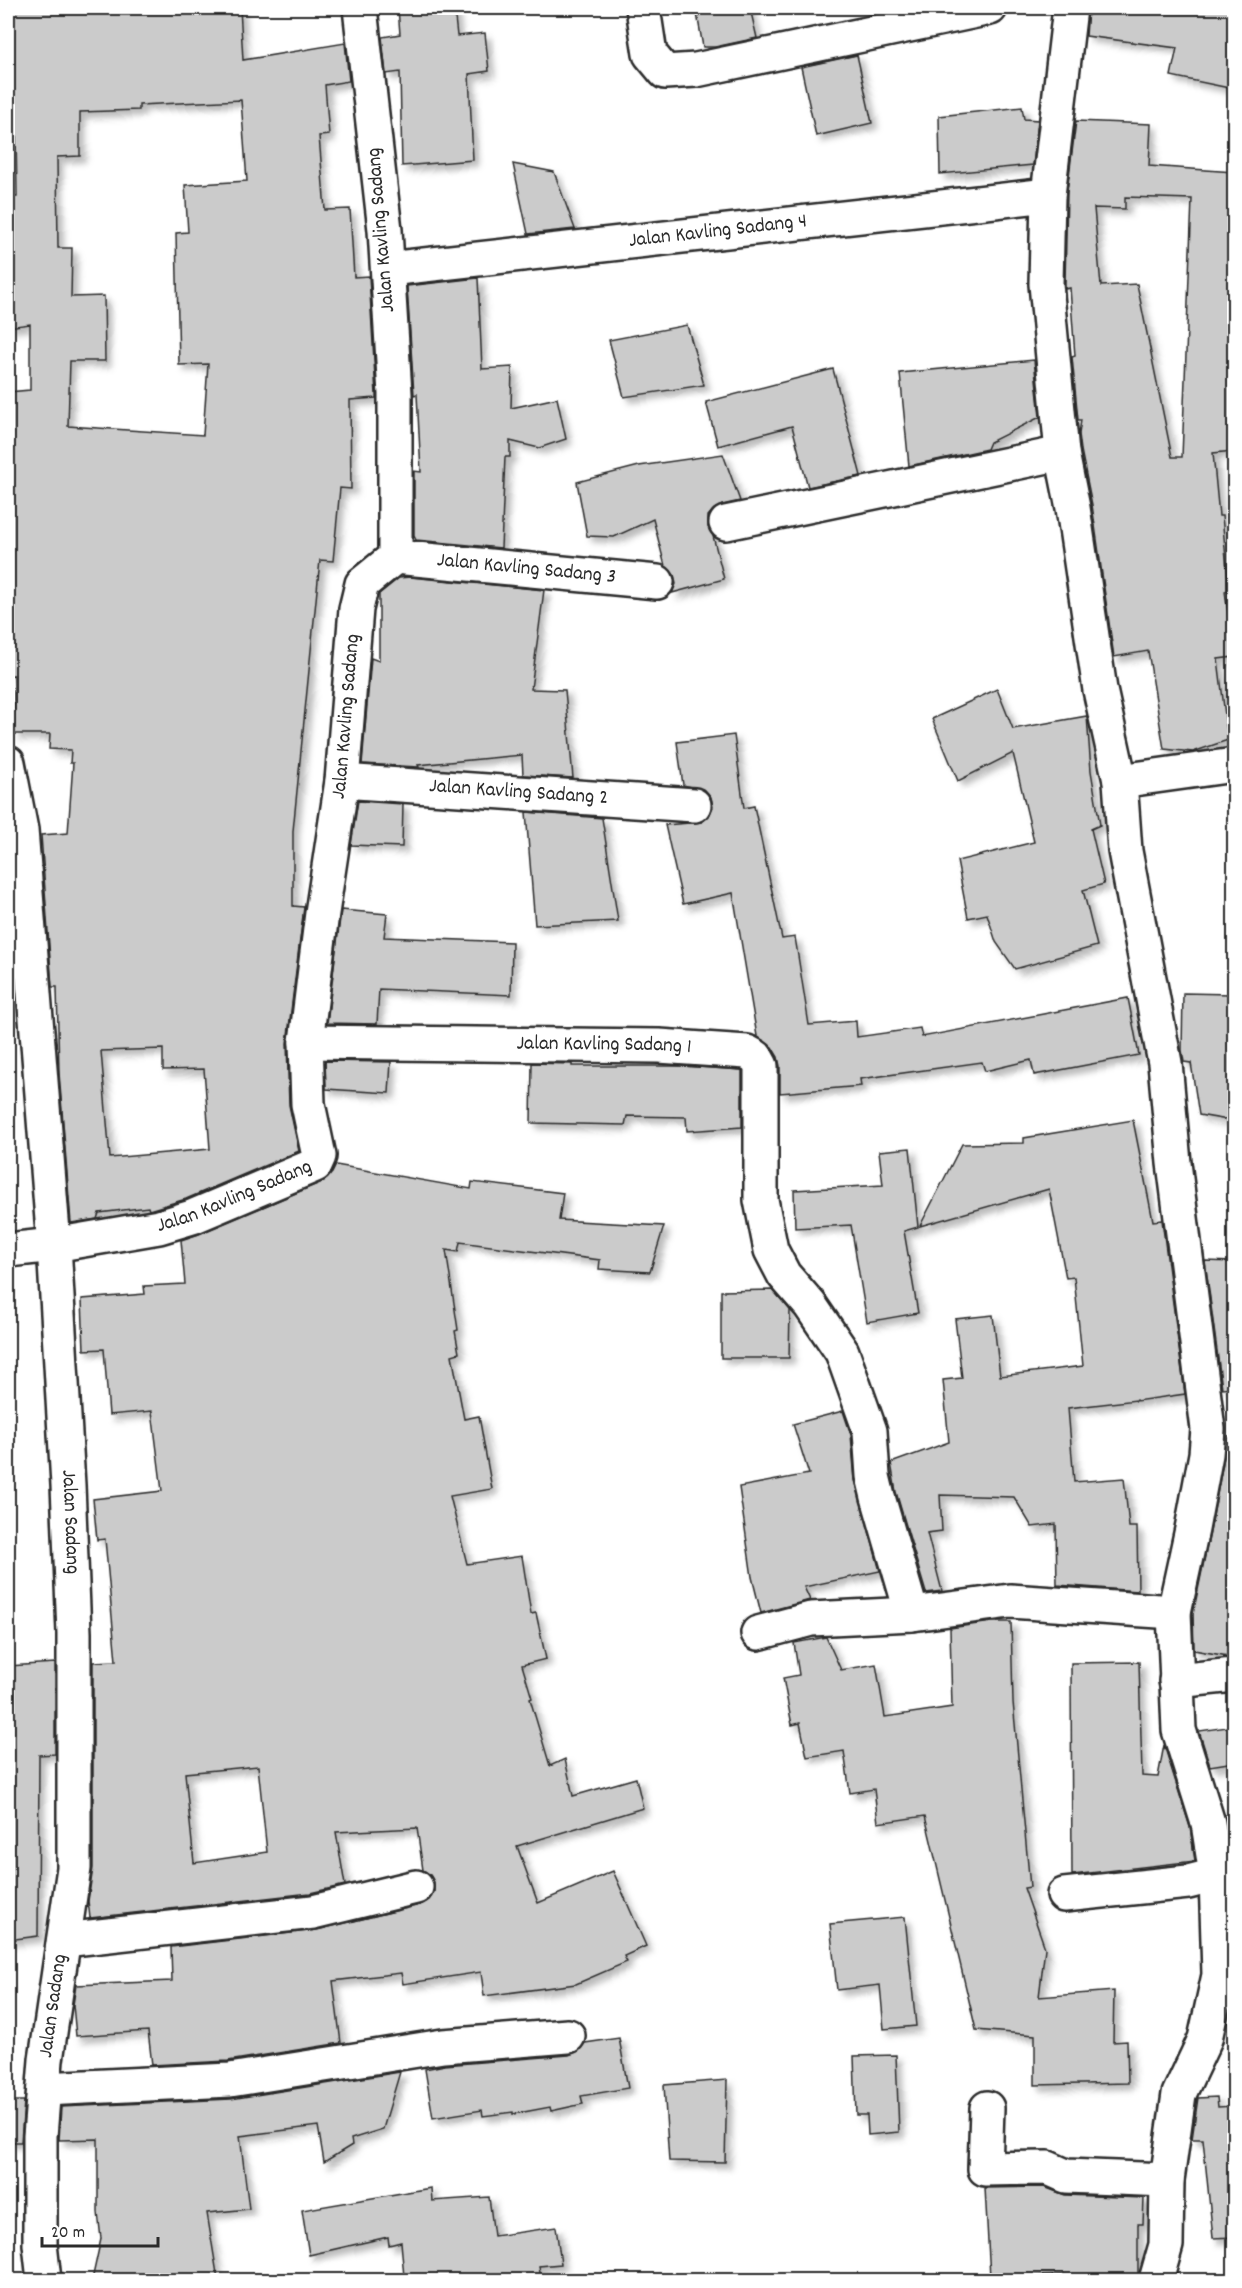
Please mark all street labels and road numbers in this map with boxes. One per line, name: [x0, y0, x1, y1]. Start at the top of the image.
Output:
street label: Jalan Kavling Sadang: [360, 146, 404, 314]
street label: Jalan Kavling Sadang 4: [627, 207, 809, 257]
street label: Jalan Kavling Sadang 3: [436, 546, 617, 593]
street label: Jalan Kavling Sadang: [324, 633, 369, 801]
street label: Jalan Kavling Sadang 2: [428, 772, 609, 814]
street label: Jalan Kavling Sadang 1: [516, 1029, 692, 1063]
street label: Jalan Kavling Sadang: [153, 1153, 317, 1242]
street label: Jalan Sadang: [52, 1469, 87, 1575]
street label: Jalan Sadang: [32, 1952, 76, 2060]

